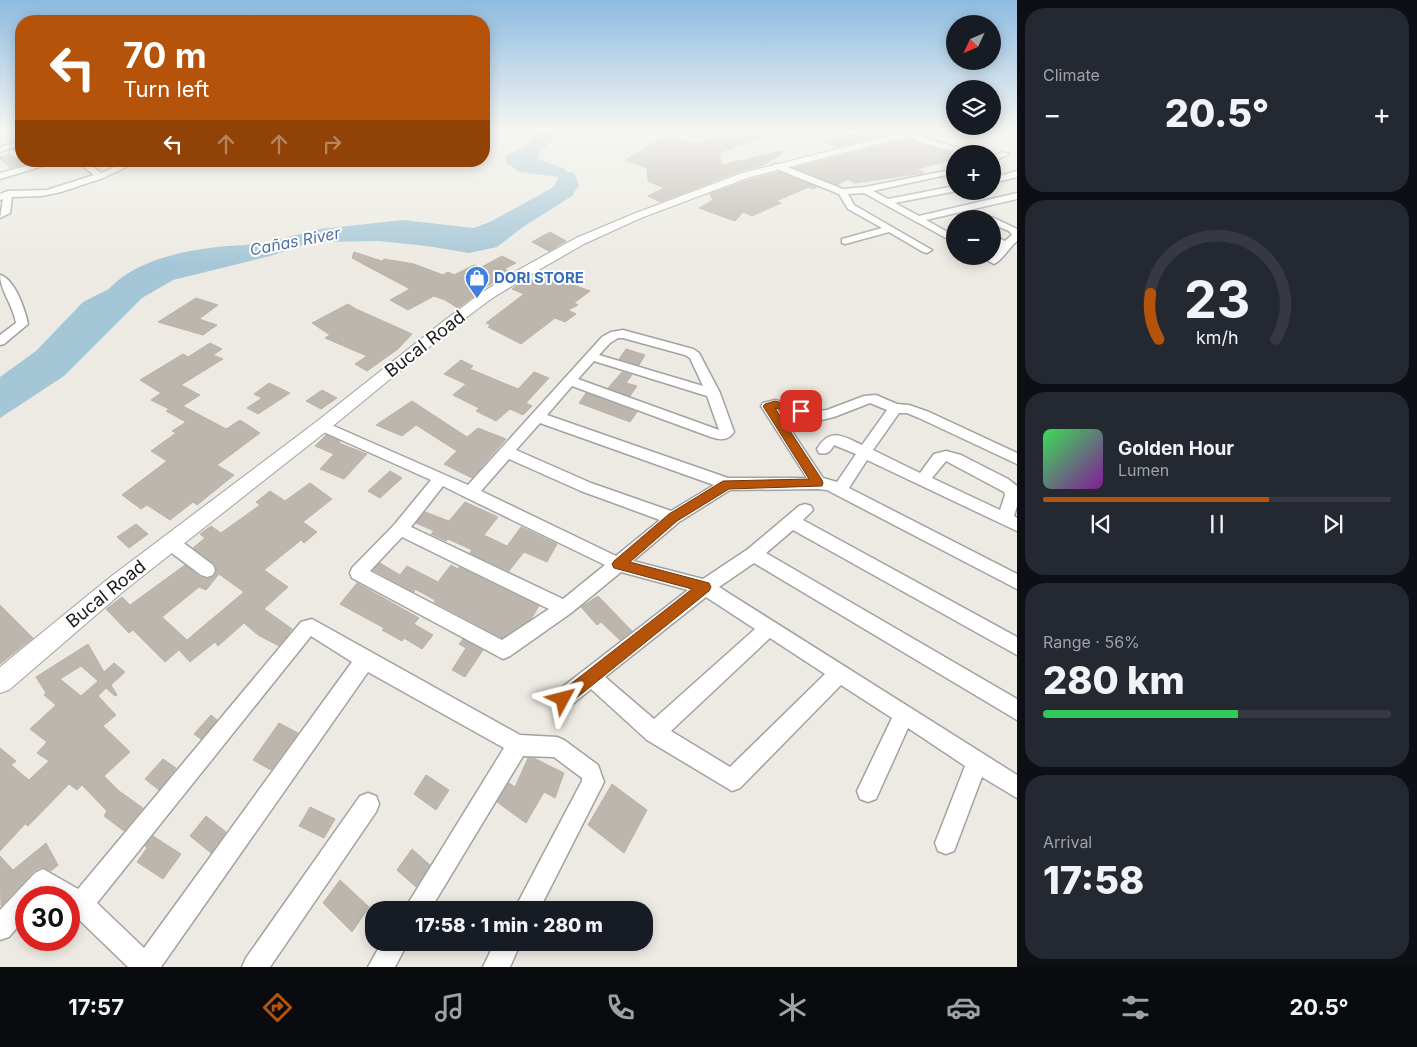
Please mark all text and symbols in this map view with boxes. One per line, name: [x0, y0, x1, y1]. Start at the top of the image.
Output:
north arrow: [946, 15, 1001, 70]
map controls: [946, 15, 1001, 265]
text: 70 m: [123, 34, 207, 76]
icon: left: [40, 35, 105, 100]
text: Climate: [1043, 65, 1100, 85]
text: Turn left: [123, 76, 209, 102]
button: layers: [946, 80, 1001, 135]
text: 20.5°: [1165, 90, 1269, 136]
text: −: [1043, 97, 1062, 131]
text: +: [1372, 97, 1391, 131]
icon: left: [159, 130, 187, 158]
icon: ahead: [212, 130, 240, 158]
icon: ahead: [265, 130, 293, 158]
icon: right: [318, 130, 346, 158]
button: +: [946, 145, 1001, 200]
button: −: [946, 210, 1001, 265]
water label: Cañas River: [248, 222, 343, 260]
shop icon: DORI STORE: [464, 265, 490, 299]
place label: DORI STORE: [494, 268, 584, 287]
text: 23: [1184, 268, 1250, 331]
street label: Bucal Road: [380, 306, 469, 381]
text: km/h: [1196, 327, 1238, 348]
pin: [780, 390, 822, 432]
icon: arrive: [787, 397, 815, 425]
text: Golden Hour: [1118, 437, 1234, 460]
text: Lumen: [1118, 460, 1169, 480]
icon: previous: [1087, 510, 1115, 538]
icon: pause: [1203, 510, 1231, 538]
icon: next: [1319, 510, 1347, 538]
street label: Bucal Road: [62, 555, 150, 632]
text: Range · 56%: [1043, 632, 1140, 652]
text: 280 km: [1043, 657, 1185, 703]
position arrow: [536, 672, 588, 724]
text: Arrival: [1043, 832, 1092, 852]
text: 17:58: [1043, 857, 1144, 903]
speed limit sign: 30: [15, 886, 80, 951]
text: 17:58 · 1 min · 280 m: [415, 914, 603, 937]
icon: directions: [260, 990, 295, 1025]
icon: music: [432, 990, 467, 1025]
icon: phone: [603, 990, 638, 1025]
icon: climate: [775, 990, 810, 1025]
icon: car: [946, 990, 981, 1025]
icon: filters: [1118, 990, 1153, 1025]
text: 17:57: [68, 994, 124, 1020]
text: 20.5°: [1289, 994, 1349, 1020]

